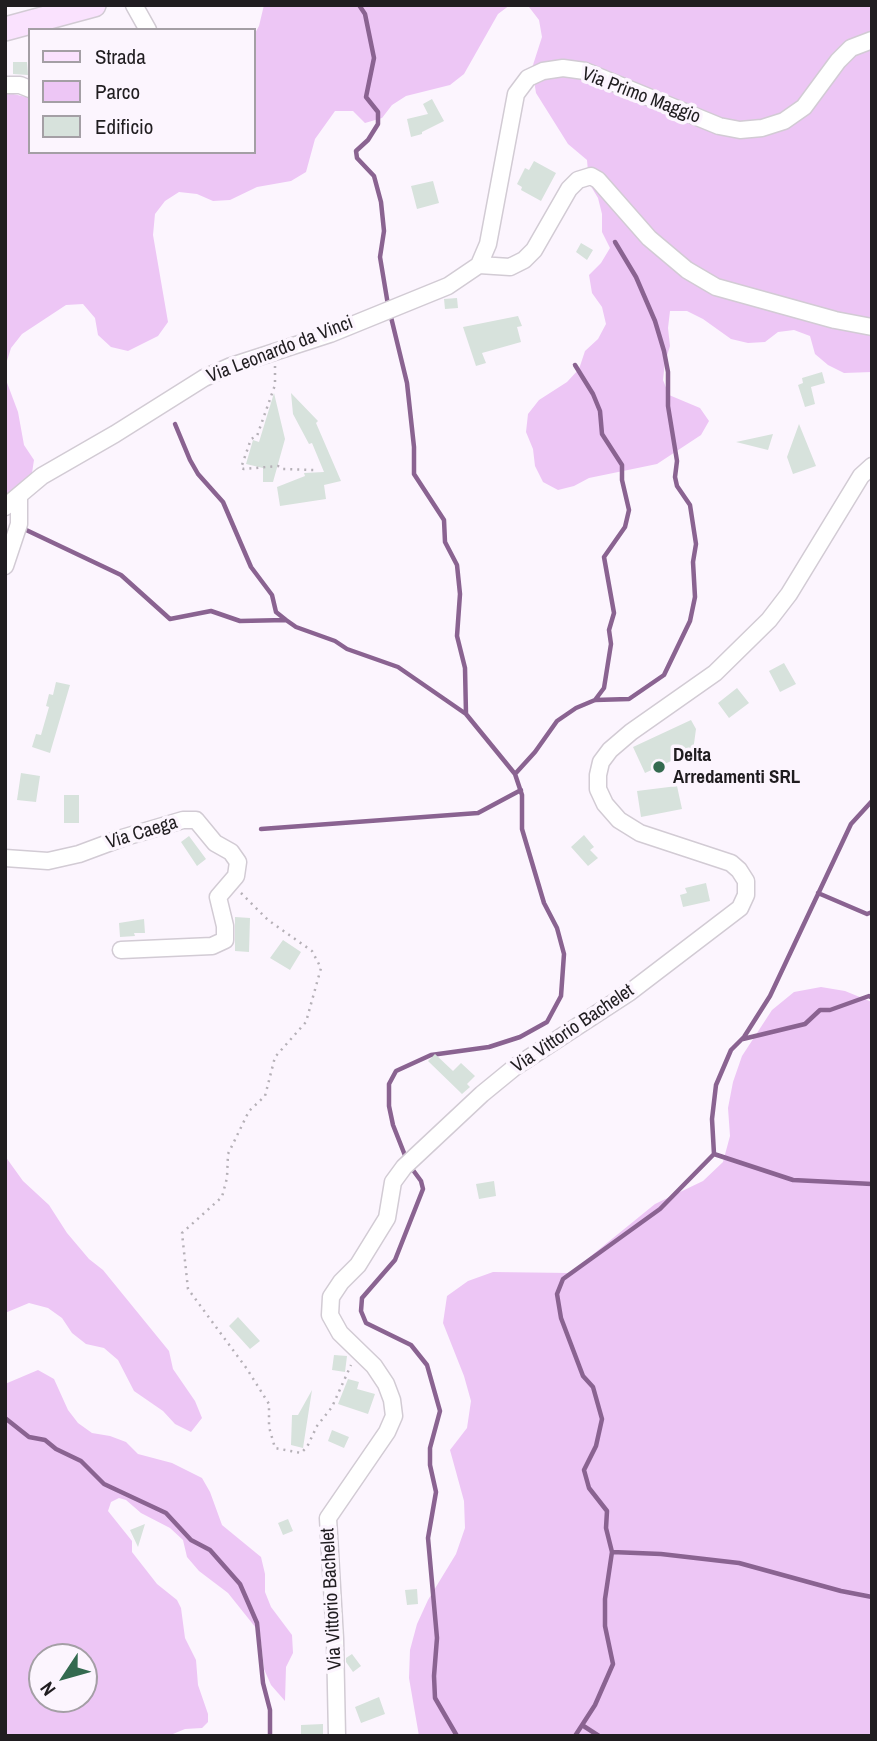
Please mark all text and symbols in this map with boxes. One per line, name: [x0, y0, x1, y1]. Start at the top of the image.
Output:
legend: [28, 28, 256, 154]
text: Strada: [95, 42, 146, 71]
street label: Via Primo Maggio: [578, 63, 704, 129]
text: Parco: [95, 77, 140, 106]
text: Edificio: [95, 112, 153, 141]
street label: Via Leonardo da Vinci: [204, 312, 356, 388]
place label: Delta Arredamenti SRL: [673, 745, 800, 789]
marker: Delta Arredamenti SRL: [651, 759, 667, 775]
street label: Via Caega: [104, 811, 180, 855]
street label: Via Vittorio Bachelet: [508, 980, 638, 1078]
street label: Via Vittorio Bachelet: [317, 1527, 347, 1671]
north arrow: [28, 1643, 98, 1713]
text: N: [34, 1677, 61, 1701]

